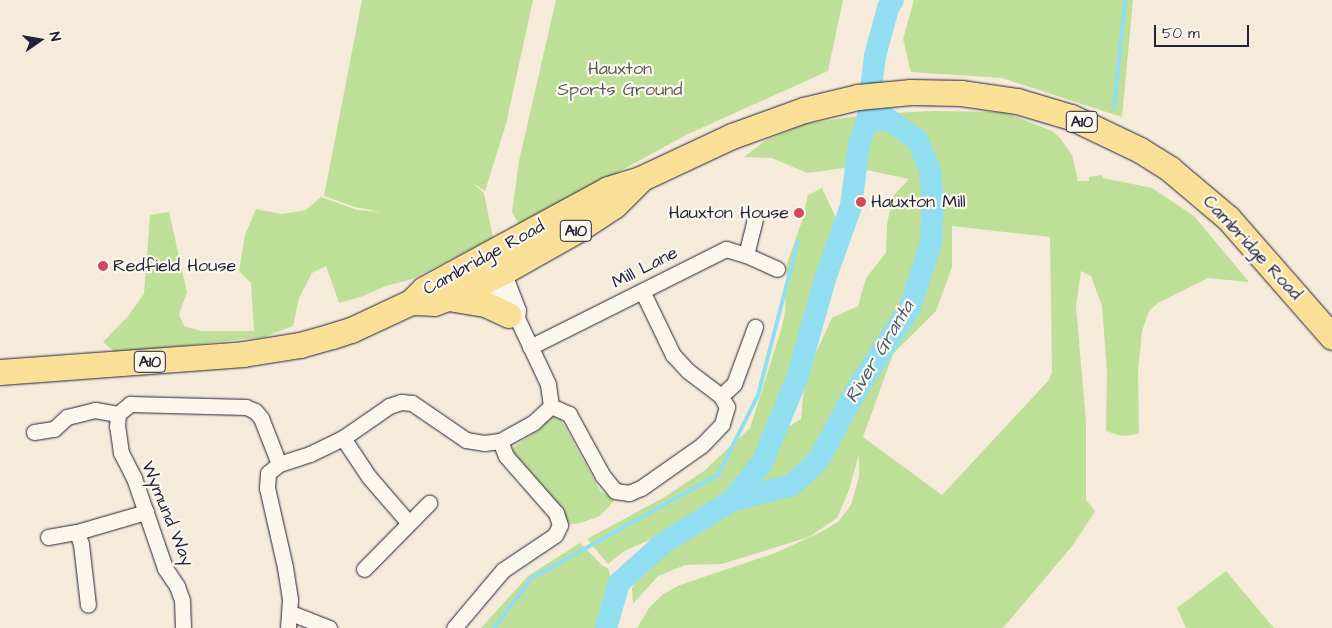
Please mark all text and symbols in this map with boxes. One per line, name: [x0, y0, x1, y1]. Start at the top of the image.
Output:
north arrow: [15, 15, 65, 65]
scale bar: [1157, 15, 1252, 47]
text: 50 m: [1162, 23, 1200, 44]
text: N: [44, 30, 65, 43]
park label: Hauxton Sports Ground: [557, 59, 683, 102]
road number: A10: [1066, 108, 1098, 136]
place label: Hauxton Mill: [871, 191, 966, 213]
street label: Cambridge Road: [1198, 191, 1306, 305]
marker: Hauxton Mill: [855, 196, 867, 208]
place label: Hauxton House: [669, 202, 789, 224]
marker: Hauxton House: [793, 207, 805, 219]
street label: Cambridge Road: [420, 216, 548, 300]
road number: A10: [560, 218, 592, 245]
street label: Mill Lane: [609, 242, 681, 294]
place label: Redfield House: [113, 255, 236, 277]
marker: Redfield House: [97, 260, 109, 272]
water label: River Granta: [841, 297, 919, 407]
road number: A10: [134, 348, 166, 376]
street label: Wymund Way: [136, 458, 198, 570]

